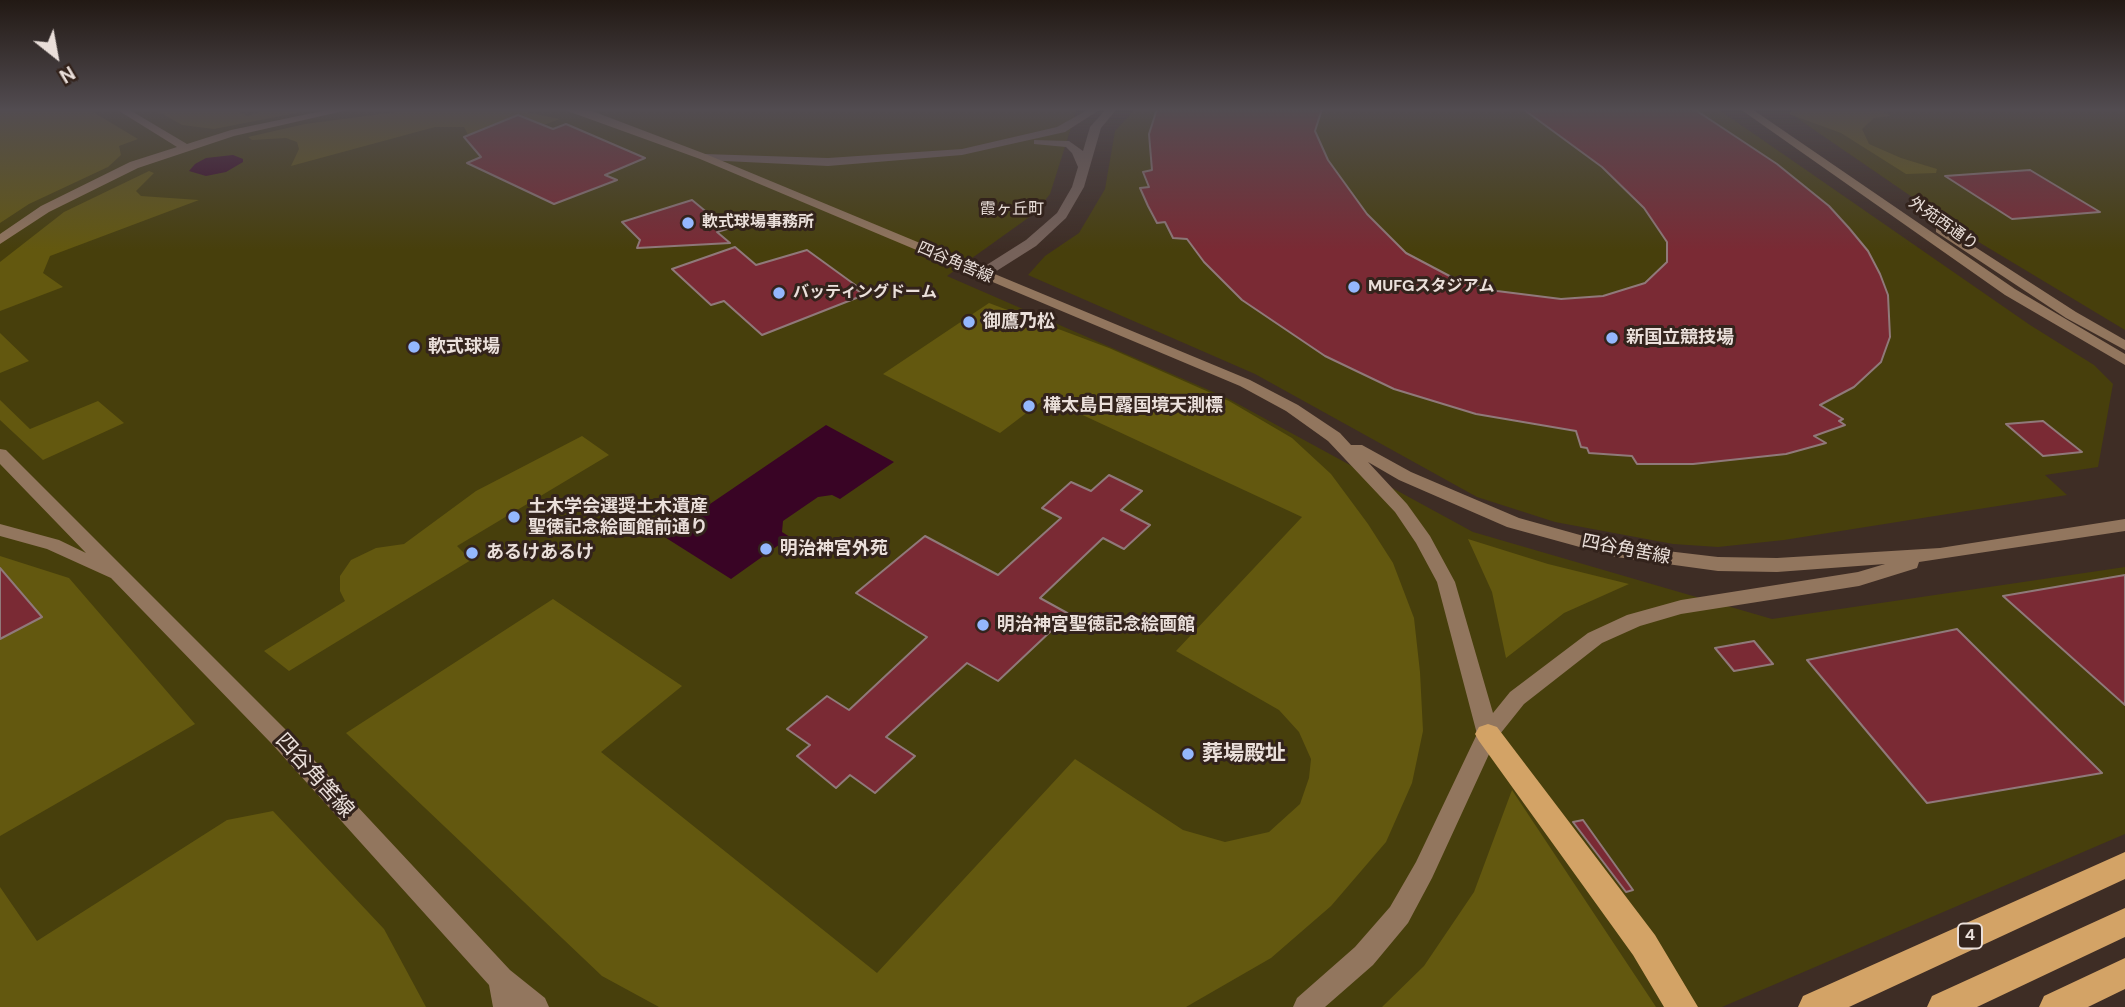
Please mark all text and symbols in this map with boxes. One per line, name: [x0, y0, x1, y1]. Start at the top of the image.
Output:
north arrow: [21, 21, 91, 91]
text: N: [55, 60, 79, 89]
street label: 外苑西通り: [1905, 193, 1981, 255]
district label: 霞ヶ丘町: [980, 200, 1044, 220]
place label: 軟式球場事務所: [702, 213, 814, 233]
marker: 軟式球場事務所: [680, 215, 696, 231]
street label: 四谷角筈線: [914, 239, 996, 287]
place label: MUFGスタジアム: [1368, 277, 1494, 297]
marker: MUFGスタジアム: [1346, 279, 1362, 295]
place label: バッティングドーム: [793, 283, 937, 303]
marker: バッティングドーム: [771, 285, 787, 301]
place label: 御鷹乃松: [983, 311, 1055, 333]
marker: 御鷹乃松: [961, 314, 977, 330]
place label: 新国立競技場: [1626, 327, 1734, 349]
marker: 新国立競技場: [1604, 330, 1620, 346]
place label: 軟式球場: [428, 336, 500, 358]
marker: 軟式球場: [406, 339, 422, 355]
place label: 樺太島日露国境天測標: [1043, 395, 1223, 417]
marker: 樺太島日露国境天測標: [1021, 398, 1037, 414]
place label: 土木学会選奨土木遺産 聖徳記念絵画館前通り: [528, 496, 708, 538]
marker: 土木学会選奨土木遺産 聖徳記念絵画館前通り: [506, 509, 522, 525]
street label: 四谷角筈線: [1580, 531, 1672, 569]
place label: 明治神宮外苑: [780, 538, 888, 560]
marker: 明治神宮外苑: [758, 541, 774, 557]
place label: あるけあるけ: [486, 542, 594, 564]
marker: あるけあるけ: [464, 545, 480, 561]
place label: 明治神宮聖徳記念絵画館: [997, 614, 1195, 636]
marker: 明治神宮聖徳記念絵画館: [975, 617, 991, 633]
street label: 四谷角筈線: [270, 729, 358, 823]
place label: 葬場殿址: [1202, 741, 1286, 767]
marker: 葬場殿址: [1180, 746, 1196, 762]
road number: 4: [1958, 924, 1982, 948]

